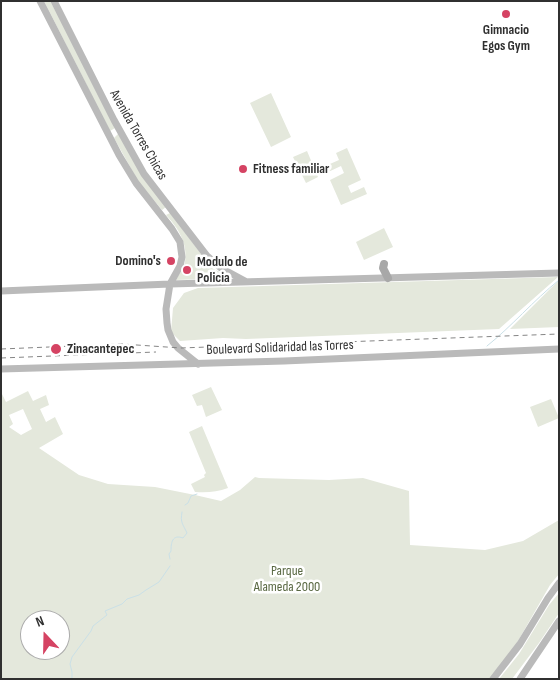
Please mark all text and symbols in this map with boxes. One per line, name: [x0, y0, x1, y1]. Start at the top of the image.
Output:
marker: Gimnacio Egos Gym: [500, 8, 512, 20]
place label: Gimnacio Egos Gym: [482, 22, 530, 54]
street label: Avenida Torres Chicas: [105, 87, 171, 183]
place label: Fitness familiar: [253, 161, 329, 177]
marker: Fitness familiar: [237, 163, 249, 175]
place label: Domino's: [115, 253, 161, 269]
place label: Modulo de Policia: [197, 254, 247, 286]
marker: Domino's: [165, 255, 177, 267]
marker: Modulo de Policia: [181, 264, 193, 276]
street label: Boulevard Solidaridad las Torres: [206, 337, 354, 359]
place label: Zinacantepec: [67, 341, 134, 357]
marker: Zinacantepec: [49, 342, 63, 356]
park label: Parque Alameda 2000: [254, 563, 320, 596]
north arrow: [20, 610, 70, 660]
text: N: [33, 612, 46, 631]

